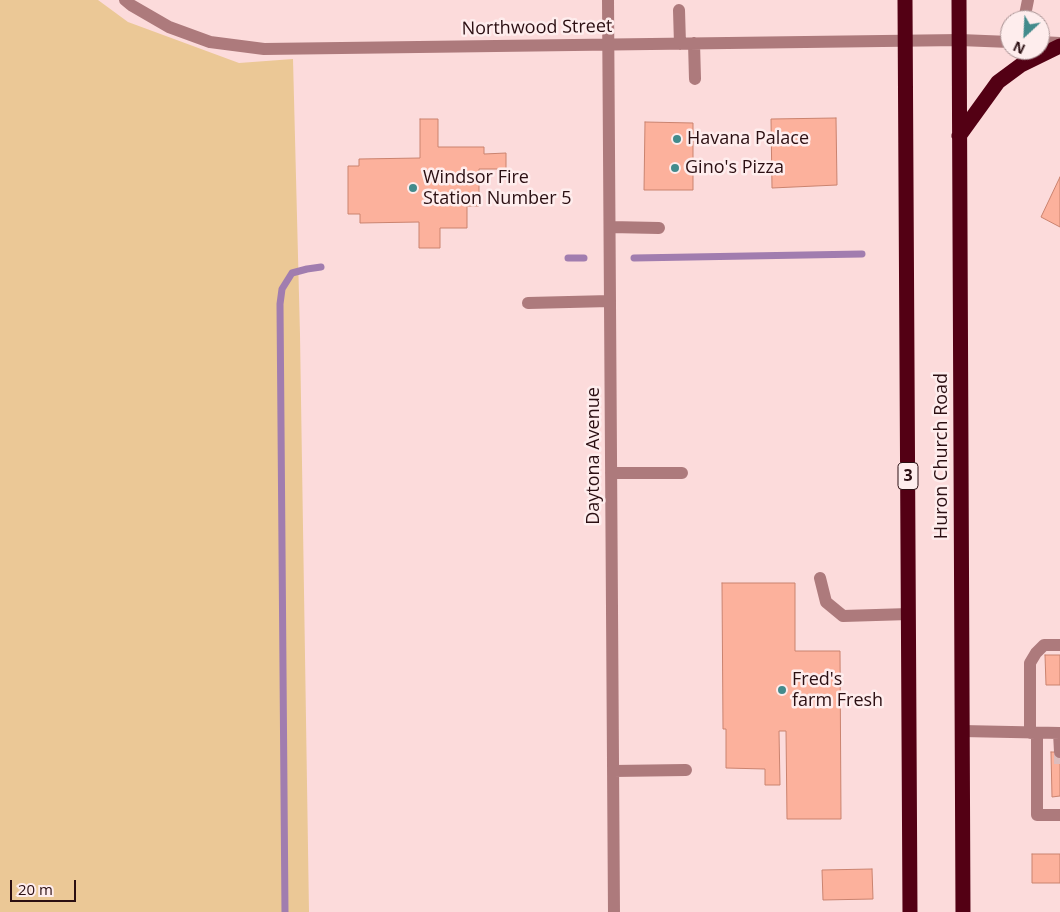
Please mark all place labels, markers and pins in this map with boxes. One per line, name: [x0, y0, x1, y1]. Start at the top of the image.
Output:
place label: Havana Palace: [687, 128, 809, 150]
marker: Havana Palace: [671, 133, 683, 145]
place label: Gino's Pizza: [685, 157, 784, 179]
marker: Gino's Pizza: [669, 162, 681, 174]
place label: Windsor Fire Station Number 5: [423, 167, 571, 210]
marker: Windsor Fire Station Number 5: [407, 182, 419, 194]
place label: Fred's farm Fresh: [792, 669, 883, 712]
marker: Fred's farm Fresh: [776, 684, 788, 696]

